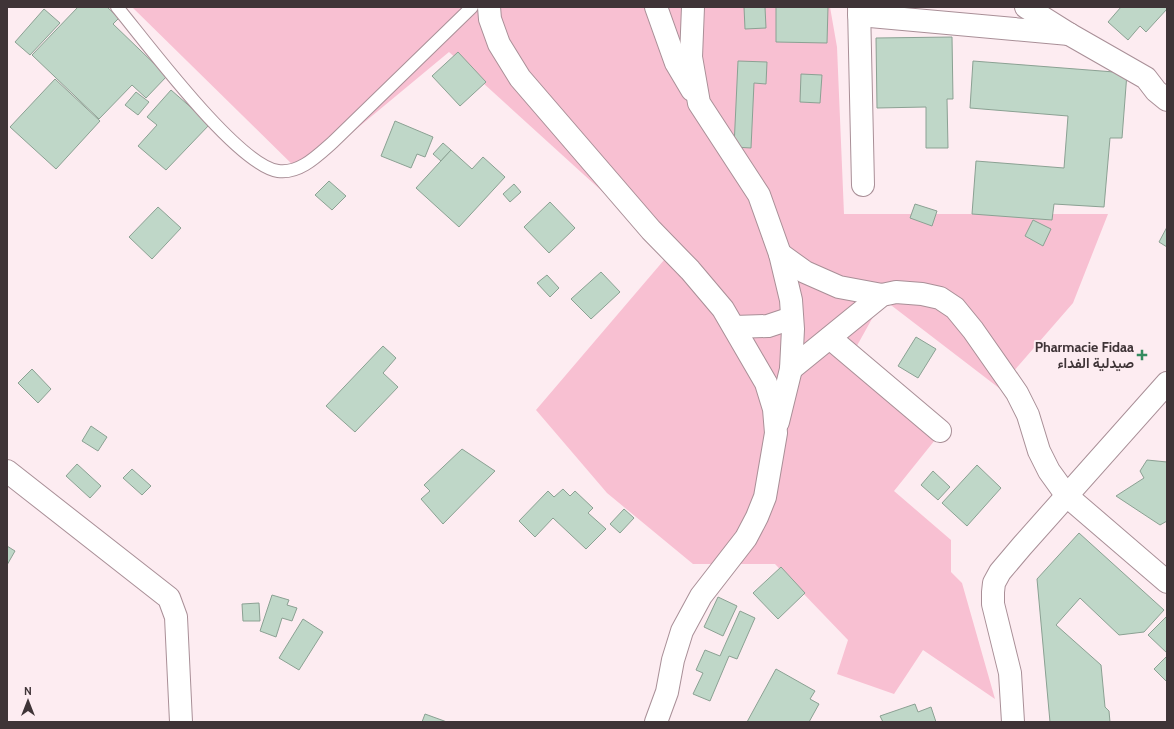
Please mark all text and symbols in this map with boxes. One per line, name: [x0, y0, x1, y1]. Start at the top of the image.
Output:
place label: Pharmacie Fidaa صيدلية الفداء: [1035, 338, 1134, 372]
marker: Pharmacie Fidaa صيدلية الفداء: [1137, 350, 1147, 360]
north arrow: [8, 681, 48, 721]
text: N: [24, 684, 32, 698]

